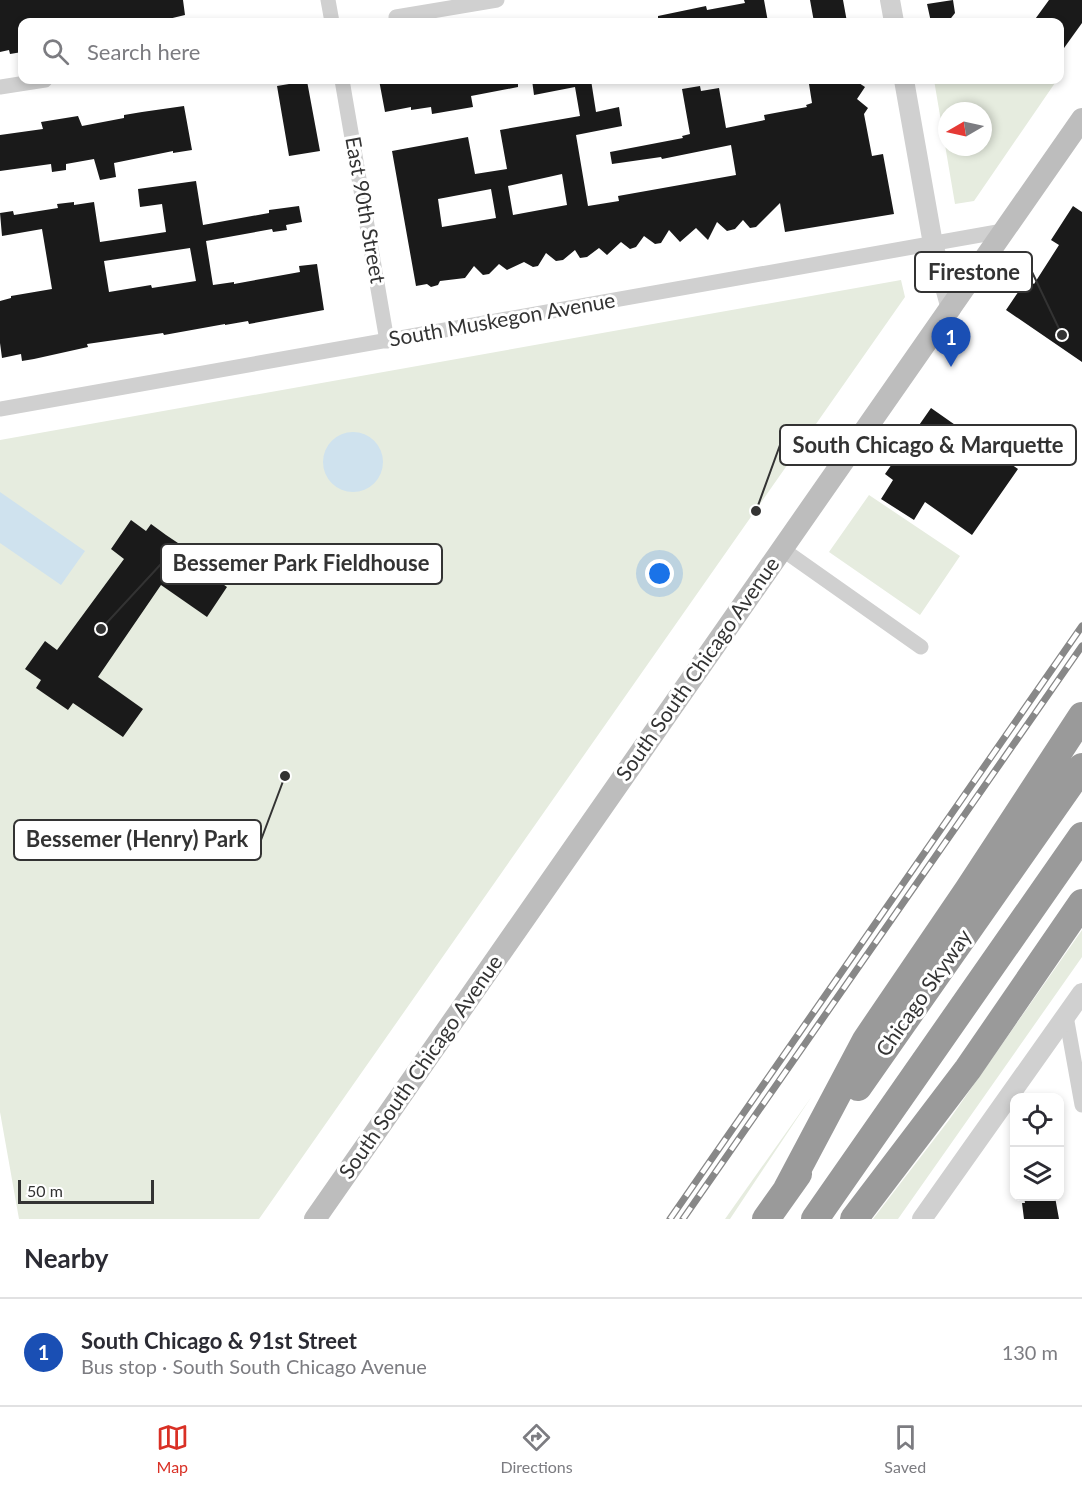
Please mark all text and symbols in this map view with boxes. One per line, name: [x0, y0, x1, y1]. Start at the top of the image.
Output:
search box: [18, 18, 1064, 84]
icon: search: [39, 35, 72, 68]
text: Search here: [87, 38, 200, 65]
north arrow: [938, 102, 992, 156]
street label: East 90th Street: [341, 134, 392, 286]
callout: Firestone: [915, 252, 1032, 292]
text: Firestone: [928, 258, 1020, 285]
street label: South Muskegon Avenue: [387, 286, 617, 351]
pin: 1: [932, 318, 970, 367]
callout: South Chicago & Marquette: [780, 425, 1076, 465]
text: South Chicago & Marquette: [792, 431, 1064, 458]
callout: Bessemer Park Fieldhouse: [161, 544, 442, 584]
text: Bessemer Park Fieldhouse: [173, 549, 430, 576]
street label: South South Chicago Avenue: [610, 552, 784, 785]
your location: [645, 559, 674, 588]
callout: Bessemer (Henry) Park: [14, 820, 261, 860]
text: Bessemer (Henry) Park: [26, 825, 248, 852]
street label: Chicago Skyway: [870, 924, 976, 1060]
street label: South South Chicago Avenue: [333, 950, 507, 1183]
map controls: [1010, 1093, 1064, 1201]
button: locate: [1010, 1093, 1064, 1147]
button: layers: [1010, 1147, 1064, 1201]
scale bar: [18, 1177, 154, 1204]
text: 50 m: [27, 1181, 63, 1200]
text: Nearby: [24, 1242, 109, 1274]
text: South Chicago & 91st Street: [81, 1327, 357, 1354]
text: 1: [38, 1340, 49, 1364]
text: 130 m: [1002, 1340, 1058, 1364]
text: Bus stop · South South Chicago Avenue: [81, 1354, 427, 1378]
tab: Map: [156, 1421, 189, 1476]
tab: Directions: [500, 1421, 573, 1476]
tab: Saved: [884, 1421, 926, 1476]

